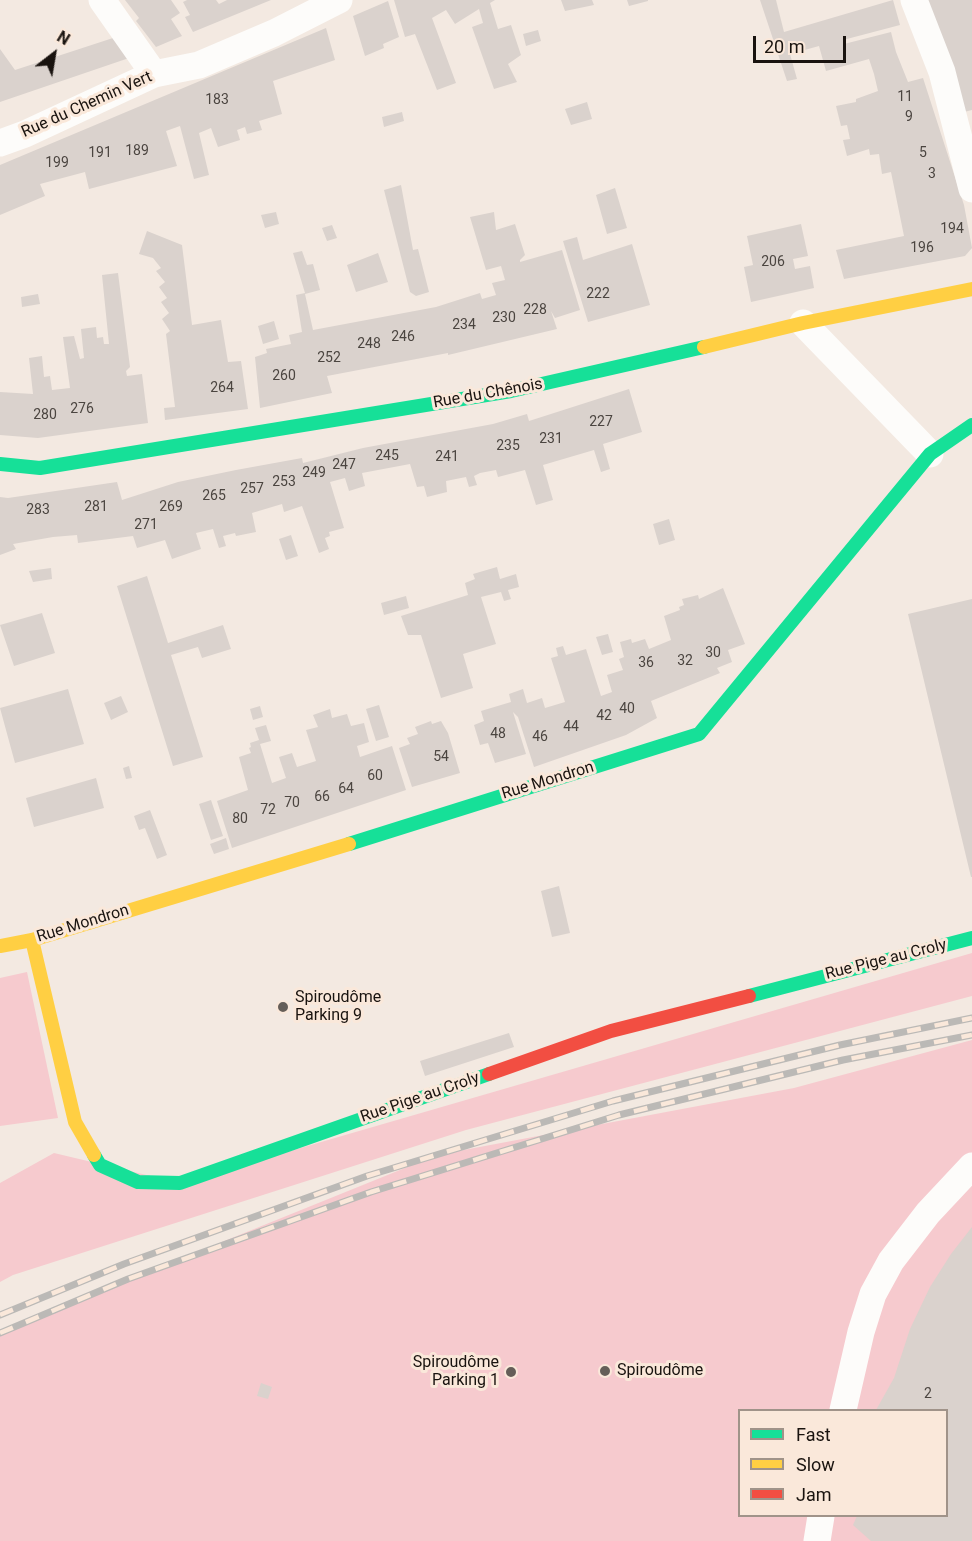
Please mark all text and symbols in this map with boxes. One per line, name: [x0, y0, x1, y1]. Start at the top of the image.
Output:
north arrow: [24, 24, 84, 84]
scale bar: [756, 24, 849, 62]
text: N: [54, 27, 73, 49]
text: 20 m: [764, 36, 804, 57]
street label: Rue du Chemin Vert: [19, 68, 155, 142]
house number: 11: [897, 89, 913, 105]
house number: 183: [205, 92, 229, 108]
house number: 9: [905, 109, 913, 125]
house number: 189: [125, 143, 149, 159]
house number: 191: [88, 145, 112, 161]
house number: 5: [919, 145, 927, 161]
house number: 199: [45, 155, 69, 171]
house number: 3: [928, 166, 936, 182]
house number: 194: [940, 221, 964, 237]
house number: 196: [910, 240, 934, 256]
house number: 206: [761, 254, 785, 270]
house number: 222: [586, 286, 610, 302]
house number: 228: [523, 302, 547, 318]
house number: 230: [492, 310, 516, 326]
house number: 234: [452, 317, 476, 333]
house number: 246: [391, 329, 415, 345]
house number: 248: [357, 336, 381, 352]
house number: 252: [317, 350, 341, 366]
house number: 260: [272, 368, 296, 384]
street label: Rue du Chênois: [432, 375, 544, 413]
house number: 264: [210, 380, 234, 396]
house number: 276: [70, 401, 94, 417]
house number: 280: [33, 407, 57, 423]
house number: 227: [589, 414, 613, 430]
house number: 231: [539, 431, 563, 447]
house number: 235: [496, 438, 520, 454]
house number: 245: [375, 448, 399, 464]
house number: 241: [435, 449, 459, 465]
house number: 247: [332, 457, 356, 473]
house number: 249: [302, 465, 326, 481]
house number: 253: [272, 474, 296, 490]
house number: 257: [240, 481, 264, 497]
house number: 265: [202, 488, 226, 504]
house number: 281: [84, 499, 108, 515]
house number: 269: [159, 499, 183, 515]
house number: 283: [26, 502, 50, 518]
house number: 271: [134, 517, 158, 533]
house number: 30: [705, 645, 721, 661]
house number: 32: [677, 653, 693, 669]
house number: 36: [638, 655, 654, 671]
house number: 40: [619, 701, 635, 717]
house number: 42: [596, 708, 612, 724]
house number: 44: [563, 719, 579, 735]
house number: 48: [490, 726, 506, 742]
house number: 46: [532, 729, 548, 745]
house number: 54: [433, 749, 449, 765]
street label: Rue Mondron: [500, 758, 596, 804]
house number: 60: [367, 768, 383, 784]
house number: 64: [338, 781, 354, 797]
house number: 66: [314, 789, 330, 805]
house number: 70: [284, 795, 300, 811]
house number: 72: [260, 802, 276, 818]
house number: 80: [232, 811, 248, 827]
street label: Rue Mondron: [35, 901, 131, 947]
street label: Rue Pige au Croly: [823, 936, 949, 984]
place label: Spiroudôme Parking 9: [295, 988, 381, 1026]
marker: Spiroudôme Parking 9: [276, 1000, 290, 1014]
street label: Rue Pige au Croly: [358, 1069, 482, 1127]
place label: Spiroudôme Parking 1: [413, 1353, 499, 1391]
place label: Spiroudôme: [617, 1361, 703, 1381]
marker: Spiroudôme: [598, 1364, 612, 1378]
marker: Spiroudôme Parking 1: [504, 1365, 518, 1379]
house number: 2: [924, 1386, 932, 1402]
legend: [738, 1409, 948, 1517]
text: Fast: [796, 1424, 831, 1445]
text: Slow: [796, 1454, 835, 1475]
text: Jam: [796, 1484, 832, 1505]

